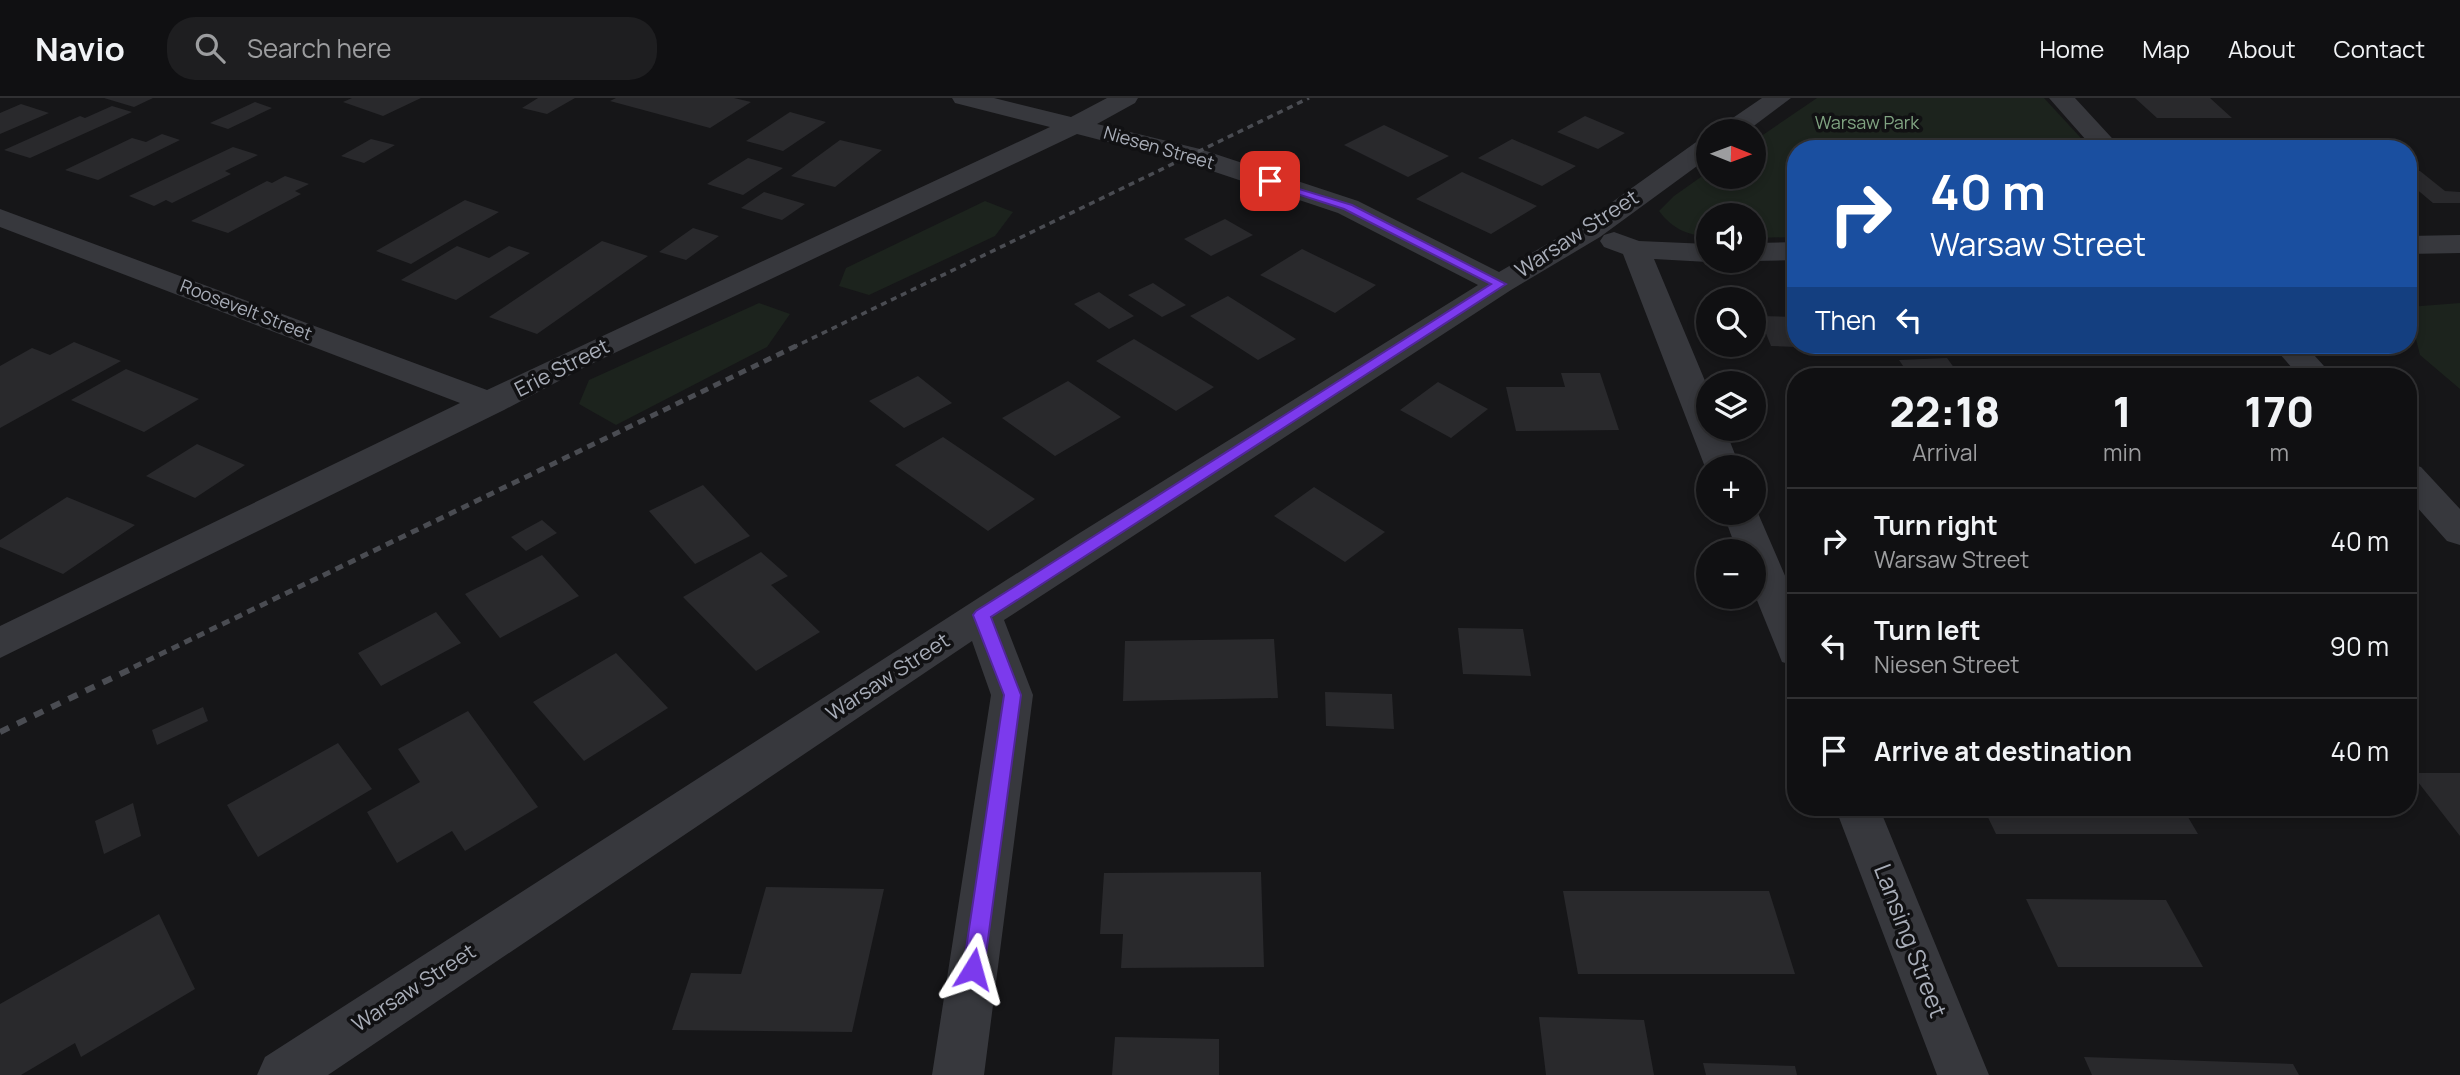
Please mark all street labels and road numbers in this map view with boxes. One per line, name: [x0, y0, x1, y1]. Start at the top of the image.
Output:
street label: Niesen Street: [1101, 120, 1217, 174]
street label: Warsaw Street: [1509, 183, 1644, 284]
street label: Roosevelt Street: [177, 273, 316, 345]
street label: Erie Street: [509, 331, 614, 403]
street label: Warsaw Street: [820, 626, 955, 727]
street label: Lansing Street: [1867, 859, 1956, 1022]
street label: Warsaw Street: [346, 937, 481, 1038]

